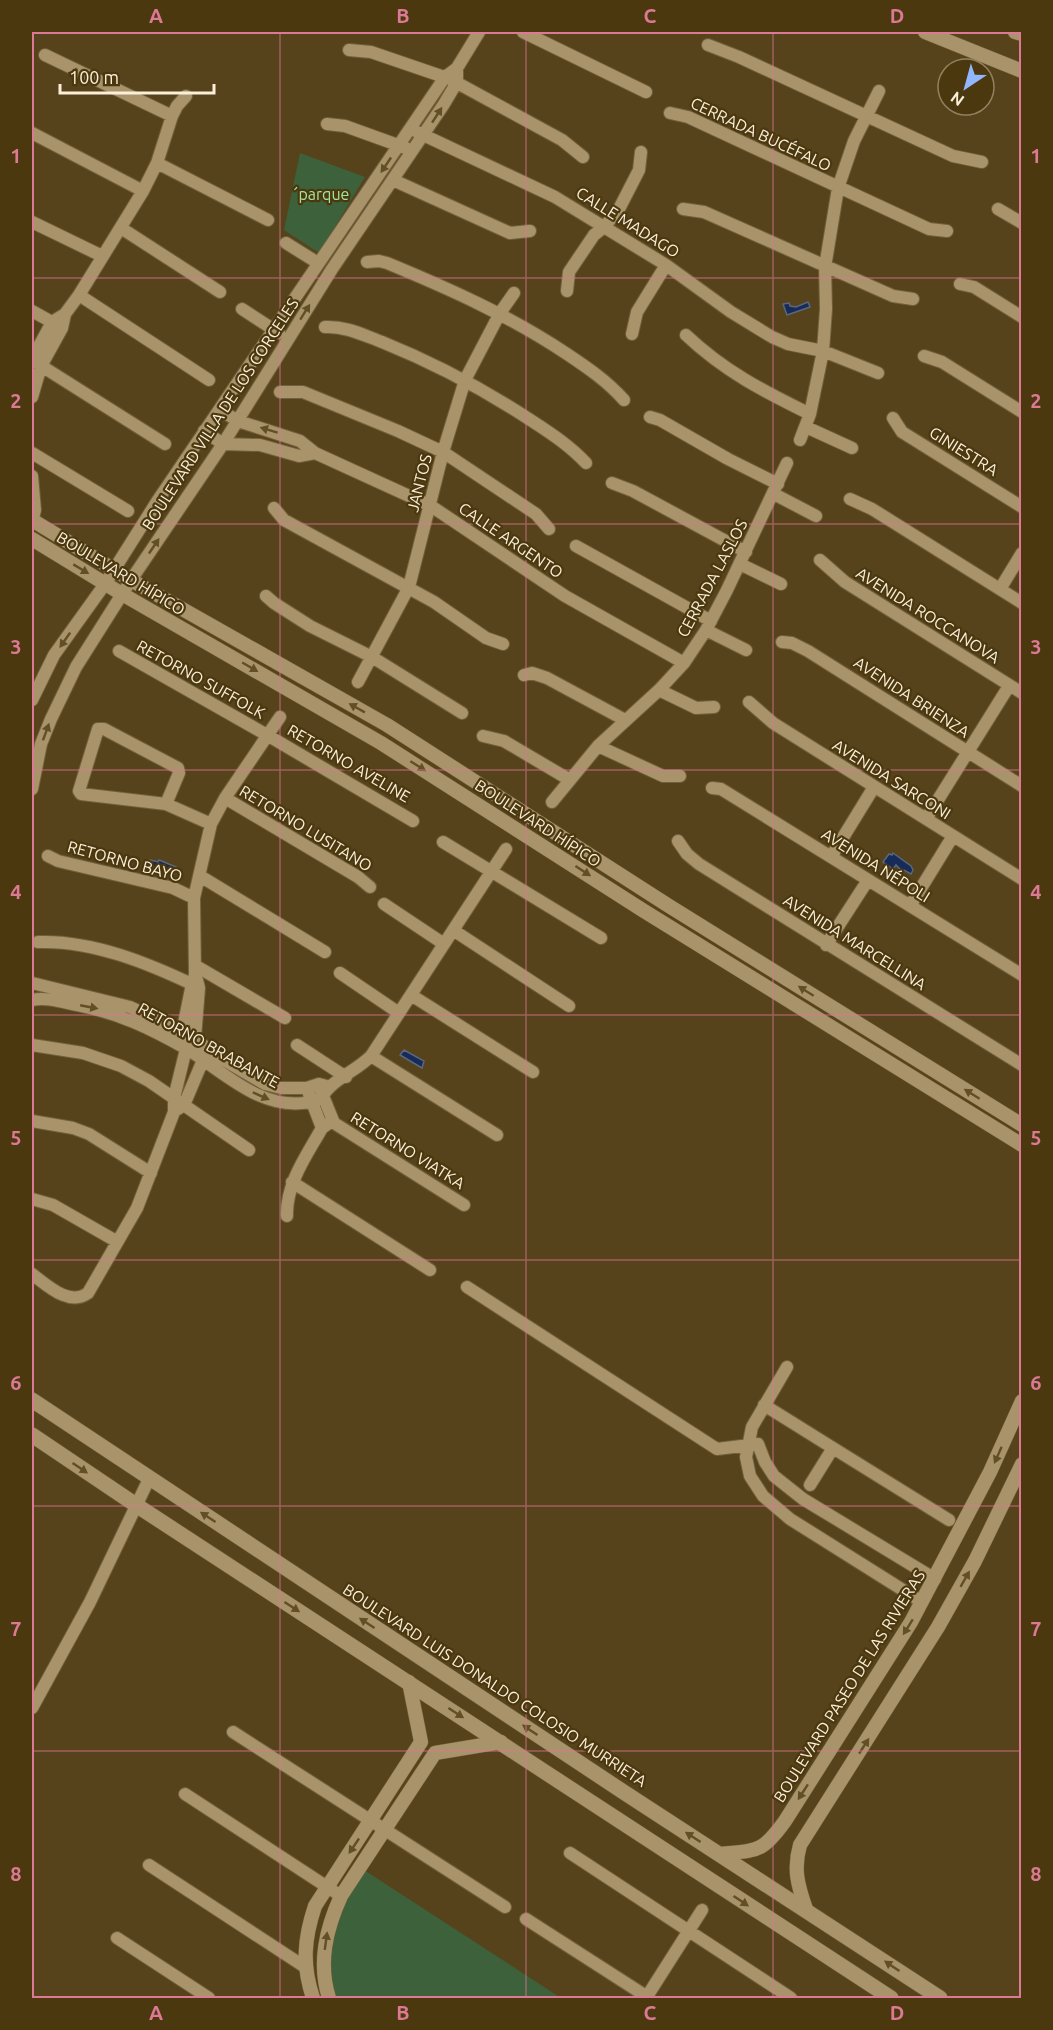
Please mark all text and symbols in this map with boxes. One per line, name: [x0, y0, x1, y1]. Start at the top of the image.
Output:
text: A: [149, 4, 163, 27]
text: B: [396, 4, 410, 27]
text: C: [644, 4, 657, 27]
text: D: [890, 4, 904, 27]
scale bar: [60, 57, 214, 95]
north arrow: [936, 57, 996, 117]
text: 100 m: [69, 67, 119, 87]
text: N: [947, 88, 967, 110]
street label: CERRADA BUCÉFALO: [688, 92, 835, 174]
one-way arrow: [431, 107, 443, 123]
text: 1: [10, 144, 22, 167]
text: 1: [1030, 144, 1042, 167]
one-way arrow: [380, 157, 391, 173]
street label: CALLE MADAGO: [573, 183, 683, 261]
park label: ´parque: [293, 185, 349, 203]
street label: BOULEVARD VILLA DE LOS CORCELES: [138, 295, 302, 533]
one-way arrow: [300, 304, 311, 320]
text: 2: [10, 389, 22, 412]
text: 2: [1030, 389, 1042, 412]
street label: GINIESTRA: [926, 423, 1002, 479]
one-way arrow: [260, 425, 278, 434]
street label: JANTOS: [403, 452, 435, 514]
street label: CALLE ARGENTO: [455, 498, 567, 582]
street label: CERRADA LASLOS: [673, 516, 751, 640]
street label: BOULEVARD HÍPICO: [54, 526, 189, 618]
one-way arrow: [148, 538, 159, 554]
one-way arrow: [73, 564, 89, 575]
street label: AVENIDA ROCCANOVA: [853, 564, 1003, 667]
one-way arrow: [59, 631, 71, 647]
text: 3: [10, 635, 22, 658]
text: 3: [1030, 635, 1042, 658]
street label: RETORNO SUFFOLK: [134, 636, 269, 722]
street label: AVENIDA BRIENZA: [851, 653, 974, 741]
one-way arrow: [242, 662, 258, 673]
one-way arrow: [348, 703, 365, 713]
street label: RETORNO AVELINE: [284, 720, 414, 806]
one-way arrow: [41, 723, 51, 741]
street label: AVENIDA SARCONI: [830, 735, 954, 823]
one-way arrow: [410, 760, 426, 771]
street label: BOULEVARD HÍPICO: [472, 774, 605, 870]
street label: RETORNO LUSITANO: [237, 781, 375, 875]
street label: AVENIDA NÉPOLI: [819, 823, 934, 906]
street label: RETORNO BAYO: [66, 837, 184, 885]
one-way arrow: [574, 865, 591, 876]
text: 4: [10, 880, 22, 903]
text: 4: [1030, 880, 1042, 903]
street label: AVENIDA MARCELLINA: [780, 891, 930, 994]
one-way arrow: [798, 985, 814, 996]
street label: RETORNO BRABANTE: [135, 999, 283, 1091]
one-way arrow: [80, 1003, 99, 1012]
one-way arrow: [964, 1088, 980, 1099]
one-way arrow: [253, 1091, 270, 1100]
street label: RETORNO VIATKA: [348, 1108, 469, 1193]
text: 5: [10, 1126, 22, 1149]
text: 5: [1030, 1126, 1042, 1149]
text: 6: [10, 1371, 22, 1394]
text: 6: [1030, 1371, 1042, 1394]
one-way arrow: [993, 1446, 1003, 1464]
one-way arrow: [72, 1462, 88, 1473]
one-way arrow: [199, 1512, 216, 1523]
street label: BOULEVARD PASEO DE LAS RIVIERAS: [770, 1567, 928, 1805]
one-way arrow: [960, 1570, 970, 1587]
street label: BOULEVARD LUIS DONALDO COLOSIO MURRIETA: [340, 1580, 651, 1790]
one-way arrow: [284, 1601, 300, 1612]
text: 7: [10, 1617, 22, 1640]
one-way arrow: [359, 1617, 375, 1628]
text: 7: [1030, 1617, 1042, 1640]
one-way arrow: [902, 1619, 913, 1635]
one-way arrow: [448, 1707, 464, 1718]
one-way arrow: [522, 1725, 538, 1736]
one-way arrow: [858, 1737, 869, 1754]
one-way arrow: [798, 1784, 809, 1800]
one-way arrow: [685, 1831, 701, 1842]
one-way arrow: [348, 1838, 360, 1854]
text: 8: [10, 1862, 22, 1885]
text: 8: [1030, 1862, 1042, 1885]
one-way arrow: [733, 1895, 749, 1907]
one-way arrow: [321, 1931, 330, 1950]
one-way arrow: [884, 1960, 900, 1972]
text: A: [149, 2001, 163, 2024]
text: B: [396, 2001, 410, 2024]
text: C: [644, 2001, 657, 2024]
text: D: [890, 2001, 904, 2024]

